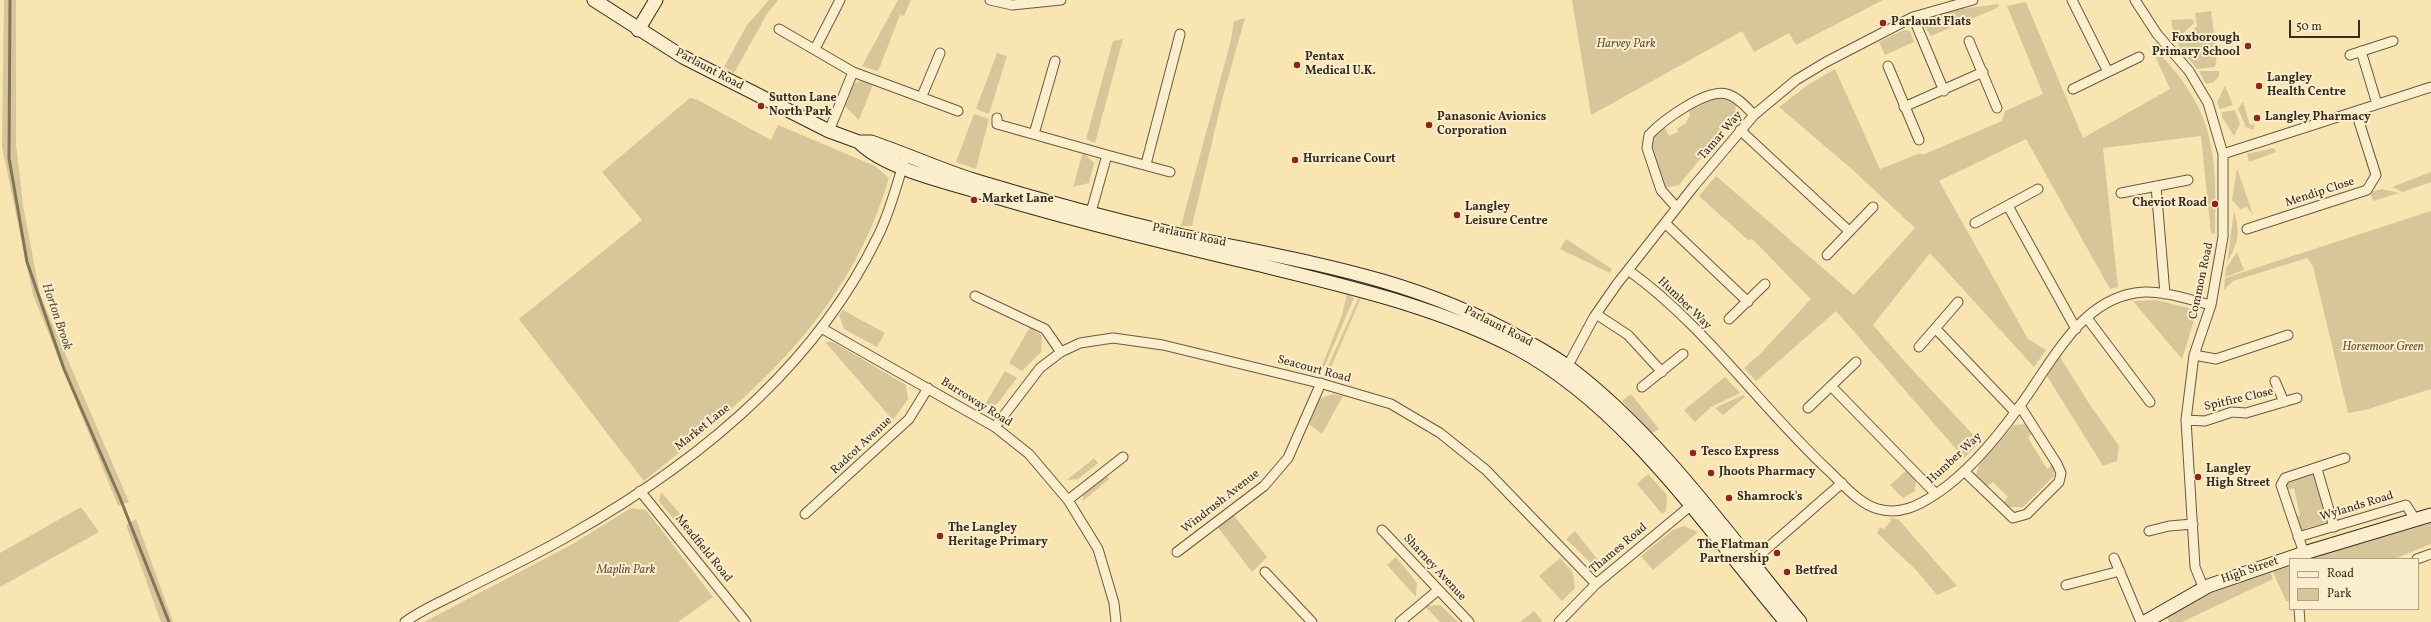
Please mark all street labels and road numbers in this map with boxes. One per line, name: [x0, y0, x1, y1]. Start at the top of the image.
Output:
street label: Parlaunt Road: [672, 46, 746, 94]
street label: Tamar Way: [1696, 109, 1746, 163]
street label: Mendip Close: [2284, 175, 2356, 211]
street label: Parlaunt Road: [1151, 221, 1227, 251]
street label: Common Road: [2187, 241, 2217, 321]
street label: Humber Way: [1654, 275, 1714, 333]
street label: Parlaunt Road: [1461, 304, 1535, 350]
street label: Seacourt Road: [1276, 353, 1352, 387]
street label: Burroway Road: [938, 375, 1014, 431]
street label: Spitfire Close: [2203, 385, 2275, 415]
street label: Market Lane: [673, 402, 733, 454]
street label: Radcot Avenue: [828, 414, 896, 478]
street label: Humber Way: [1925, 430, 1985, 488]
street label: Windrush Avenue: [1179, 467, 1263, 537]
street label: Wylands Road: [2318, 489, 2396, 525]
street label: Meadfield Road: [671, 512, 735, 586]
street label: Thames Road: [1587, 521, 1651, 577]
street label: Sharney Avenue: [1400, 532, 1468, 604]
street label: High Street: [2219, 554, 2281, 588]

